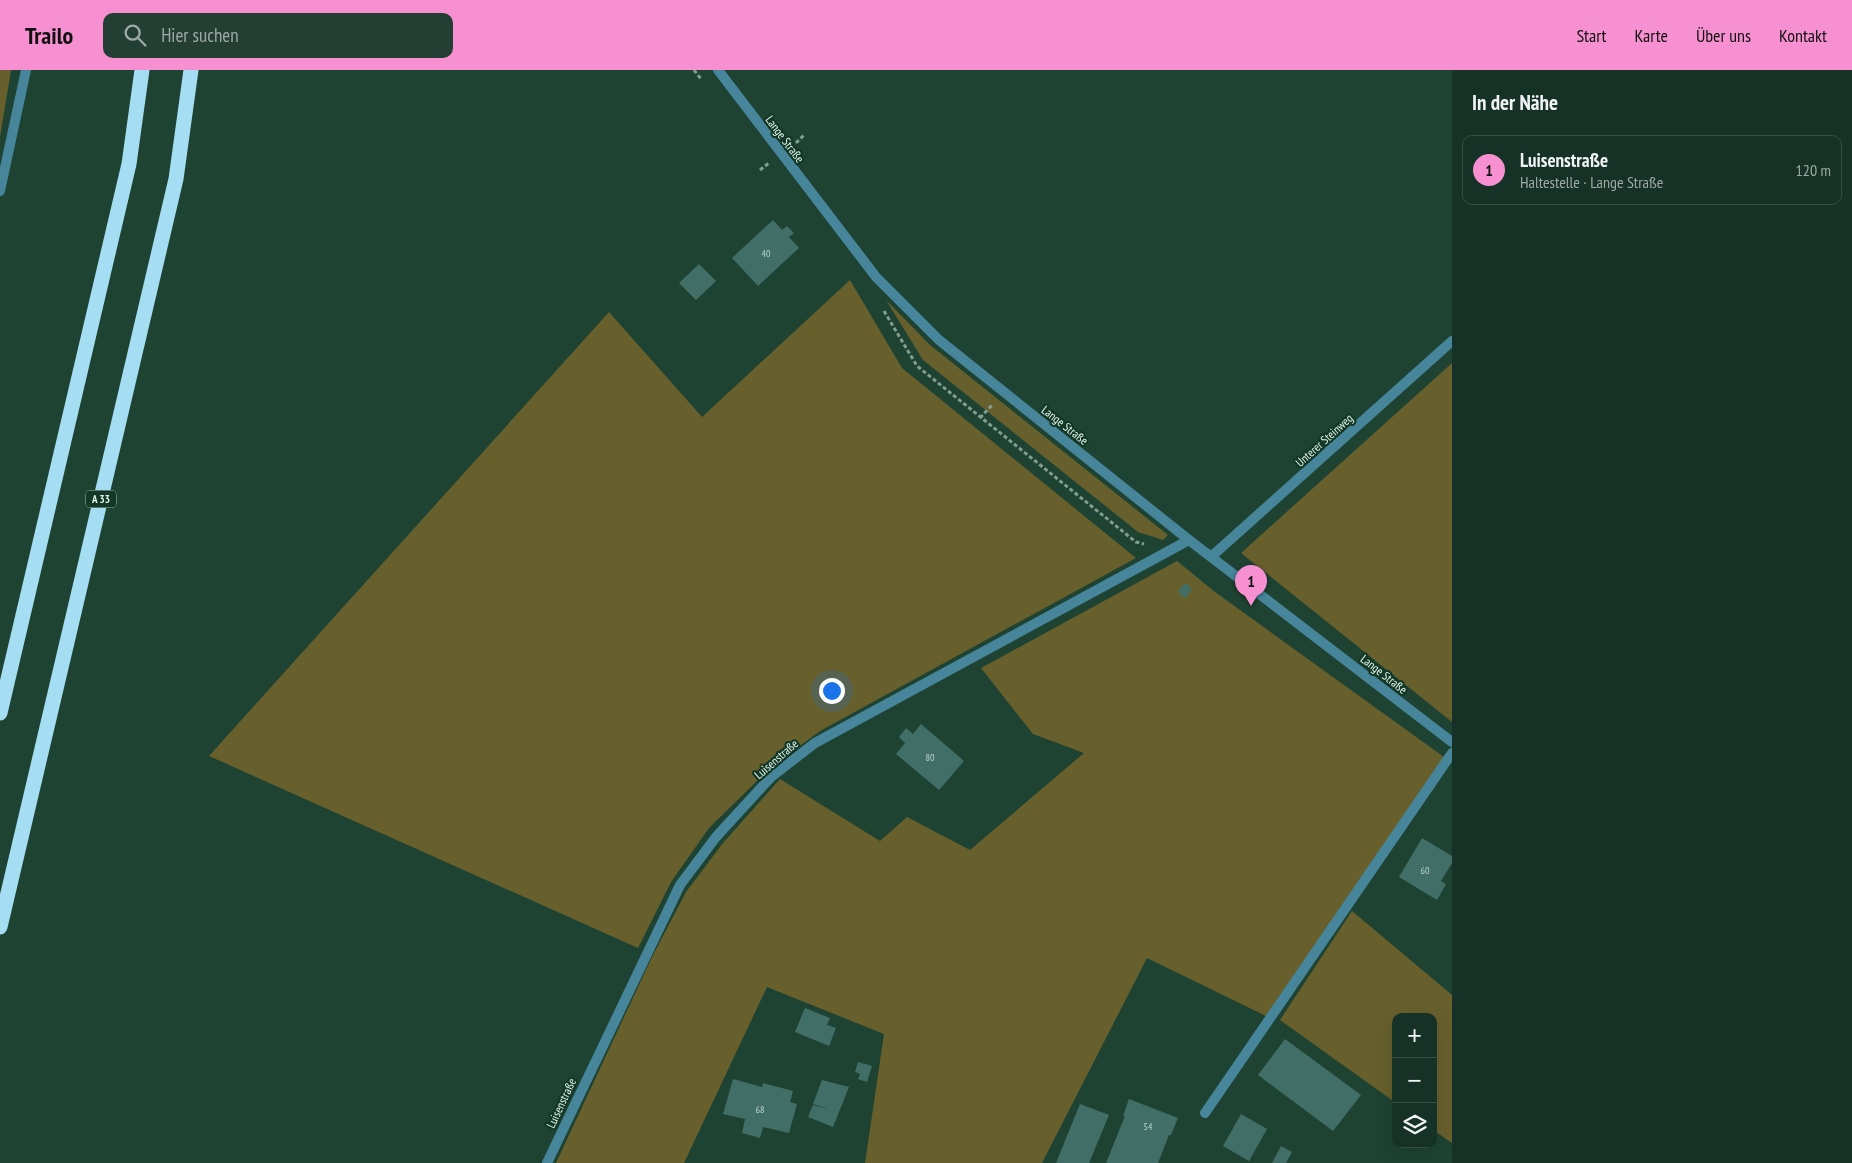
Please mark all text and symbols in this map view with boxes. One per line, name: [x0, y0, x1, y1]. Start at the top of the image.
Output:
search box: [103, 13, 453, 58]
text: Trailo: [25, 20, 73, 51]
icon: search: [121, 21, 149, 49]
text: Hier suchen: [161, 23, 239, 47]
text: Start: [1576, 24, 1607, 47]
text: Karte: [1635, 24, 1668, 47]
text: Über uns: [1696, 24, 1751, 47]
text: Kontakt: [1779, 24, 1827, 47]
text: In der Nähe: [1472, 89, 1558, 116]
street label: Lange Straße: [762, 113, 808, 165]
text: Luisenstraße: [1520, 148, 1608, 172]
text: 1: [1485, 160, 1493, 180]
text: 120 m: [1796, 160, 1831, 180]
text: Haltestelle · Lange Straße: [1520, 172, 1663, 192]
house number: 40: [762, 247, 771, 260]
street label: Lange Straße: [1039, 402, 1091, 448]
street label: Unterer Steinweg: [1292, 410, 1356, 470]
road number: A 33: [86, 490, 116, 508]
pin: 1: [1235, 565, 1267, 606]
street label: Lange Straße: [1358, 651, 1410, 697]
your location: [819, 678, 845, 704]
street label: Luisenstraße: [751, 736, 801, 782]
house number: 80: [926, 751, 935, 764]
house number: 60: [1421, 864, 1430, 877]
map controls: [1392, 1013, 1437, 1148]
button: +: [1392, 1013, 1437, 1058]
button: −: [1392, 1058, 1437, 1103]
street label: Luisenstraße: [543, 1076, 579, 1130]
house number: 68: [756, 1103, 765, 1116]
button: layers: [1392, 1103, 1437, 1148]
house number: 54: [1144, 1120, 1153, 1133]

